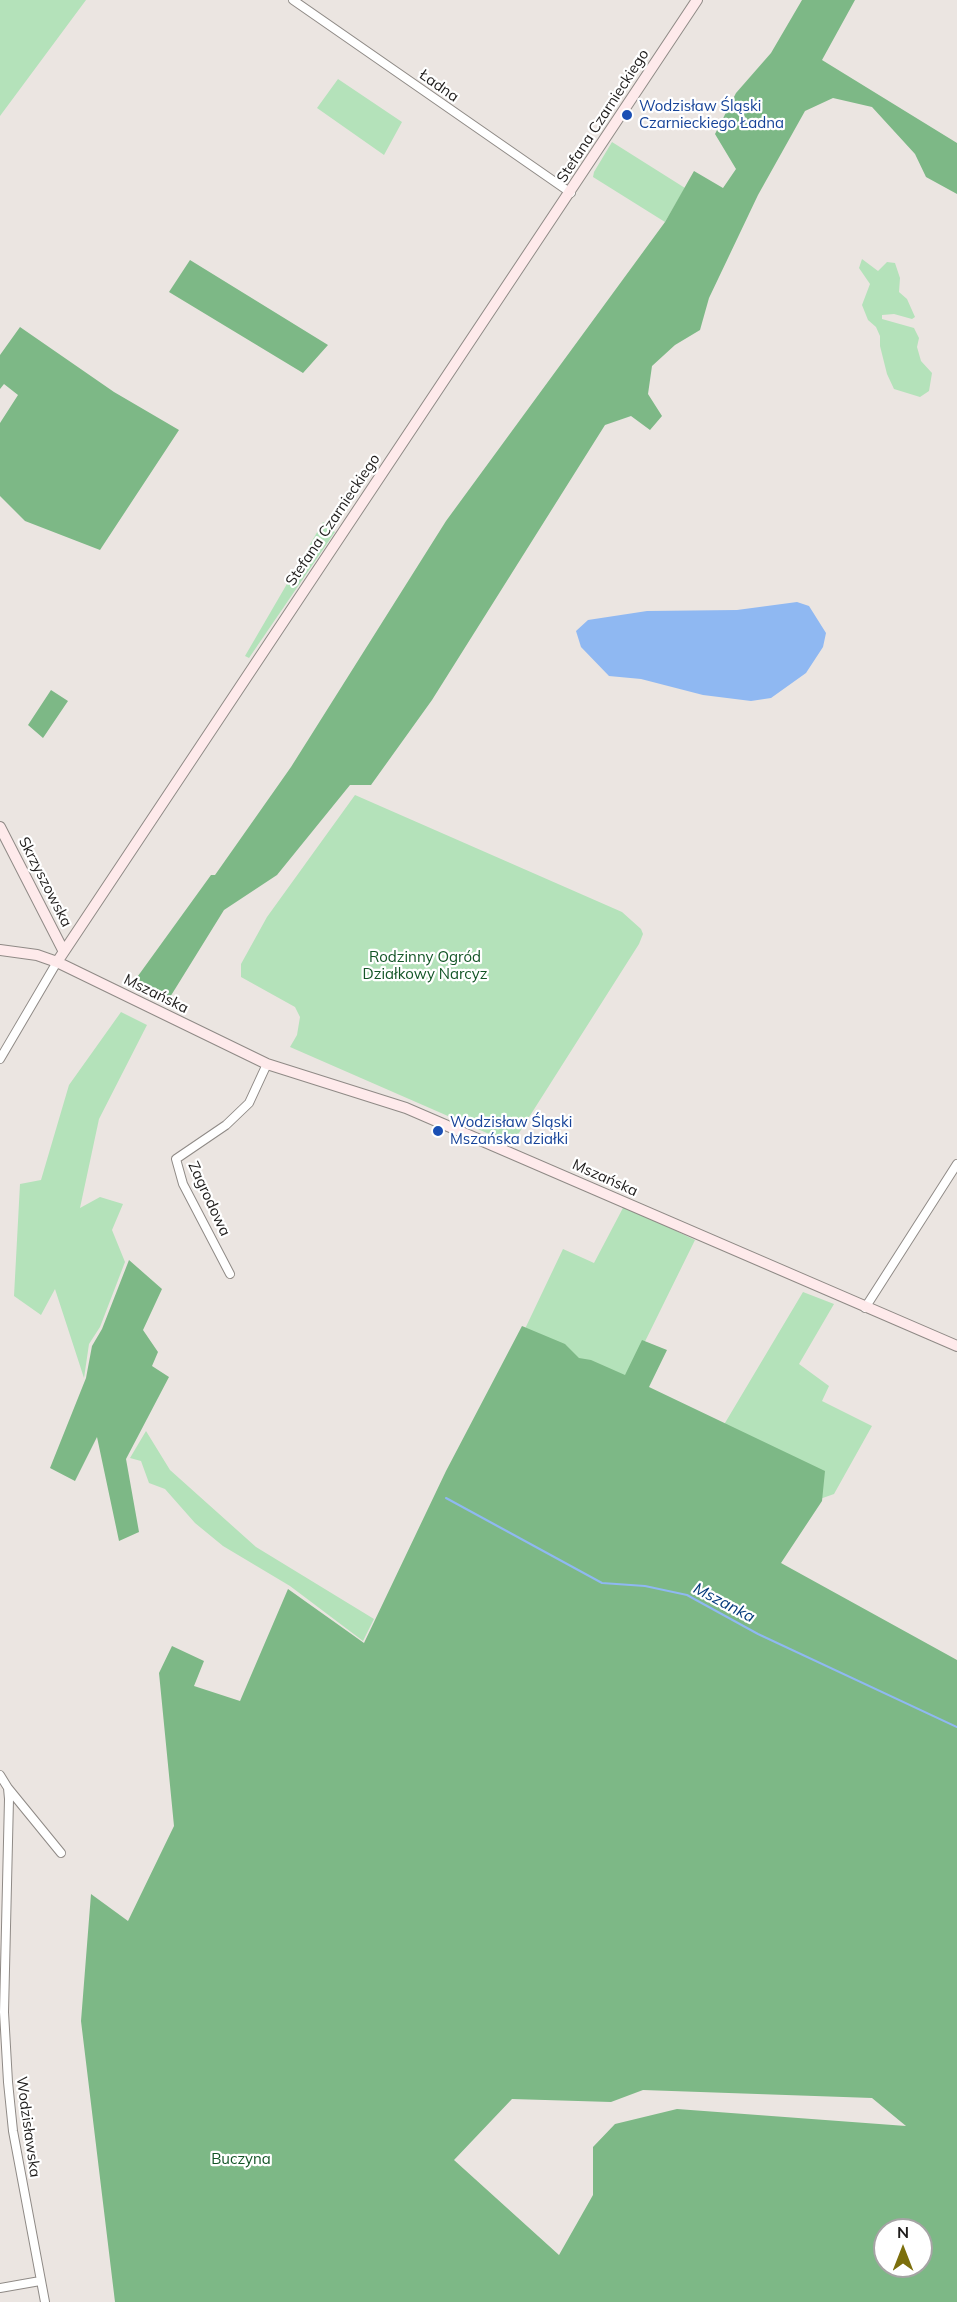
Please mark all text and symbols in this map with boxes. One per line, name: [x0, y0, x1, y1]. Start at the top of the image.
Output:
street label: Stefana Czarnieckiego: [553, 46, 653, 186]
street label: Ładna: [416, 66, 462, 106]
place label: Wodzisław Śląski Czarnieckiego Ładna: [639, 97, 784, 132]
marker: Wodzisław Śląski Czarnieckiego Ładna: [620, 108, 634, 122]
street label: Stefana Czarnieckiego: [282, 450, 384, 590]
street label: Skrzyszowska: [15, 834, 75, 930]
park label: Rodzinny Ogród Działkowy Narcyz: [363, 948, 487, 983]
street label: Mszańska: [121, 971, 191, 1017]
place label: Wodzisław Śląski Mszańska działki: [450, 1113, 572, 1148]
marker: Wodzisław Śląski Mszańska działki: [431, 1124, 445, 1138]
street label: Mszańska: [569, 1156, 641, 1200]
street label: Zagrodowa: [184, 1159, 234, 1239]
water label: Mszanka: [690, 1579, 758, 1627]
street label: Wodzisławska: [12, 2075, 44, 2179]
park label: Buczyna: [211, 2150, 271, 2168]
north arrow: [873, 2218, 933, 2278]
text: N: [897, 2222, 909, 2242]

